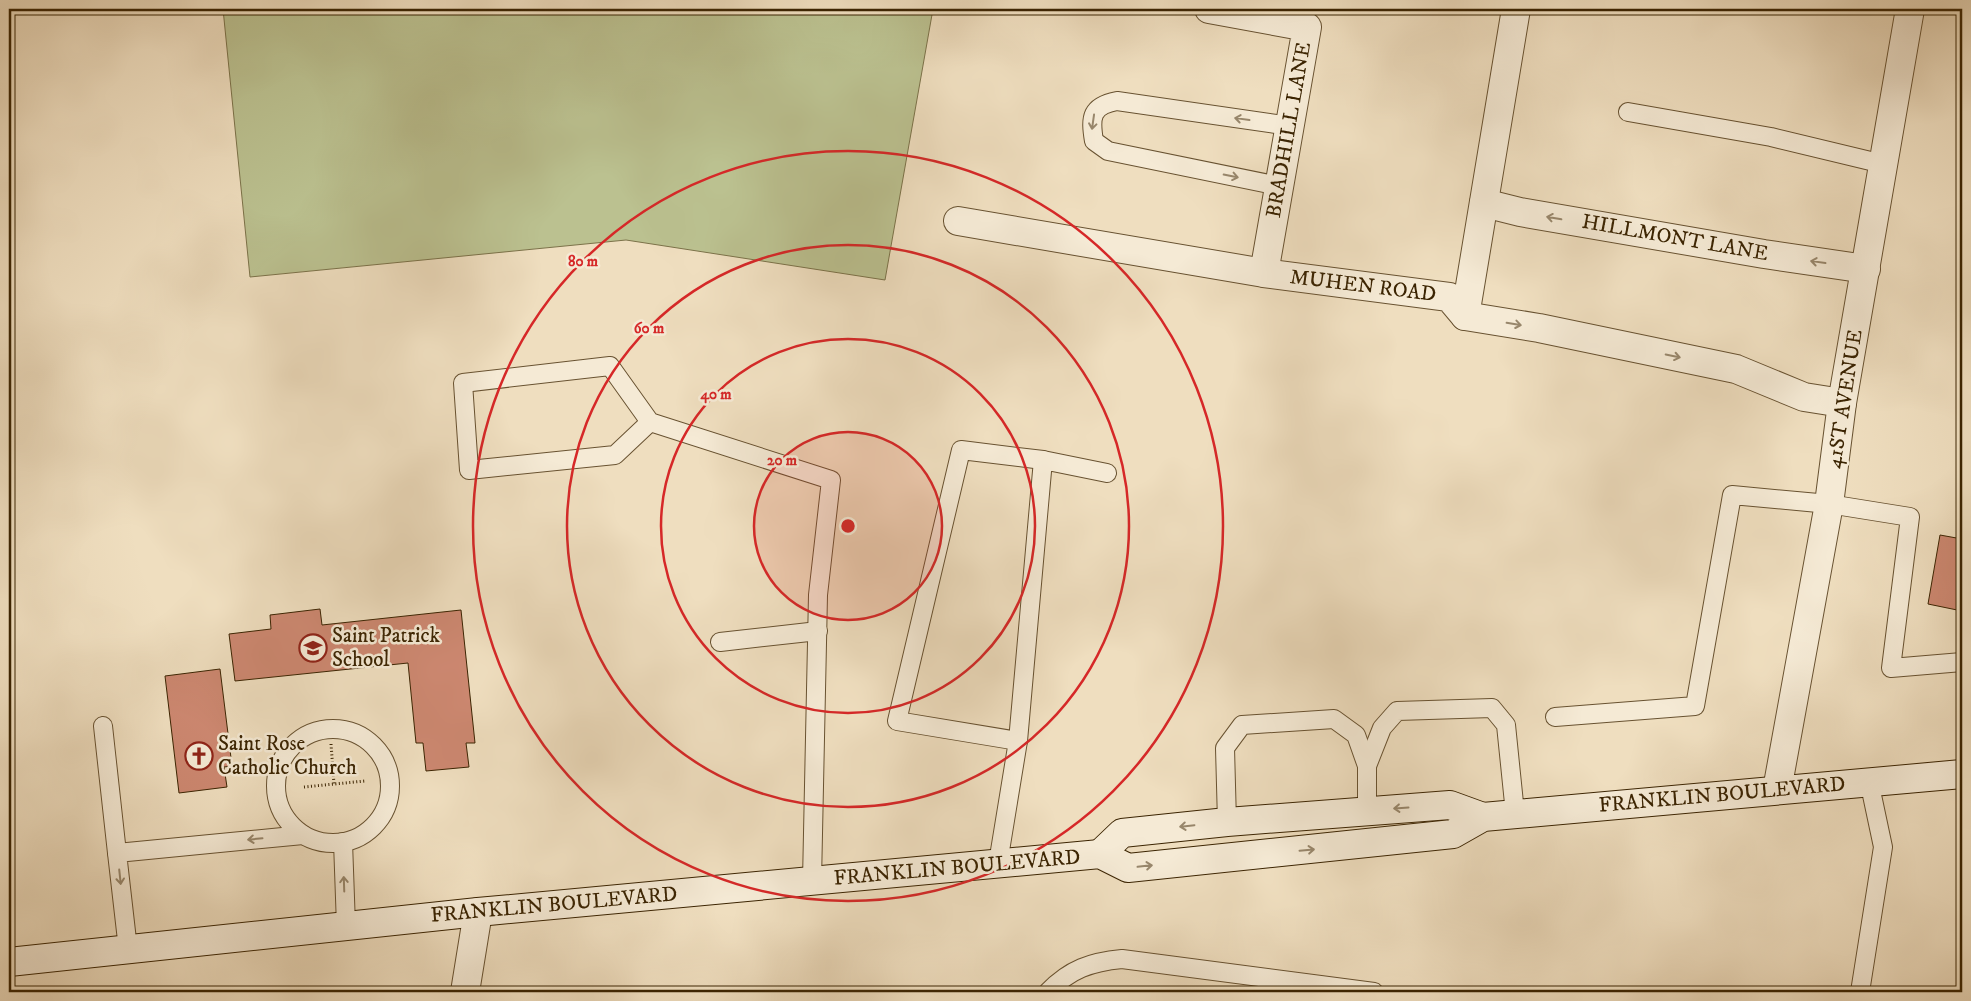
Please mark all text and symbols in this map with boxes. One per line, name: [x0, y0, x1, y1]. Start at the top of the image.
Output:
street label: BRADHILL LANE: [1261, 40, 1317, 220]
one-way arrow: [1088, 113, 1098, 129]
one-way arrow: [1234, 114, 1250, 124]
one-way arrow: [1222, 172, 1238, 181]
street label: HILLMONT LANE: [1580, 209, 1770, 267]
one-way arrow: [1547, 212, 1563, 222]
text: 80 m: [568, 252, 599, 271]
one-way arrow: [1811, 257, 1827, 267]
street label: MUHEN ROAD: [1288, 264, 1438, 308]
text: 60 m: [634, 319, 665, 338]
one-way arrow: [1505, 319, 1521, 329]
street label: 41ST AVENUE: [1821, 327, 1869, 470]
one-way arrow: [1664, 352, 1680, 361]
text: 40 m: [699, 385, 732, 404]
text: 20 m: [767, 451, 798, 470]
centre of rings: [839, 517, 857, 535]
place label: Saint Patrick School: [332, 623, 441, 673]
school or university icon: Saint Patrick School: [298, 633, 328, 663]
place label: Saint Rose Catholic Church: [218, 731, 357, 781]
church icon: Saint Rose Catholic Church: [184, 741, 214, 771]
street label: FRANKLIN BOULEVARD: [1598, 771, 1846, 819]
one-way arrow: [1394, 803, 1410, 812]
one-way arrow: [1180, 821, 1196, 831]
one-way arrow: [247, 834, 263, 844]
street label: FRANKLIN BOULEVARD: [833, 844, 1081, 892]
one-way arrow: [1299, 845, 1315, 854]
one-way arrow: [1137, 861, 1153, 871]
one-way arrow: [115, 869, 125, 885]
one-way arrow: [340, 876, 349, 892]
street label: FRANKLIN BOULEVARD: [430, 881, 678, 929]

